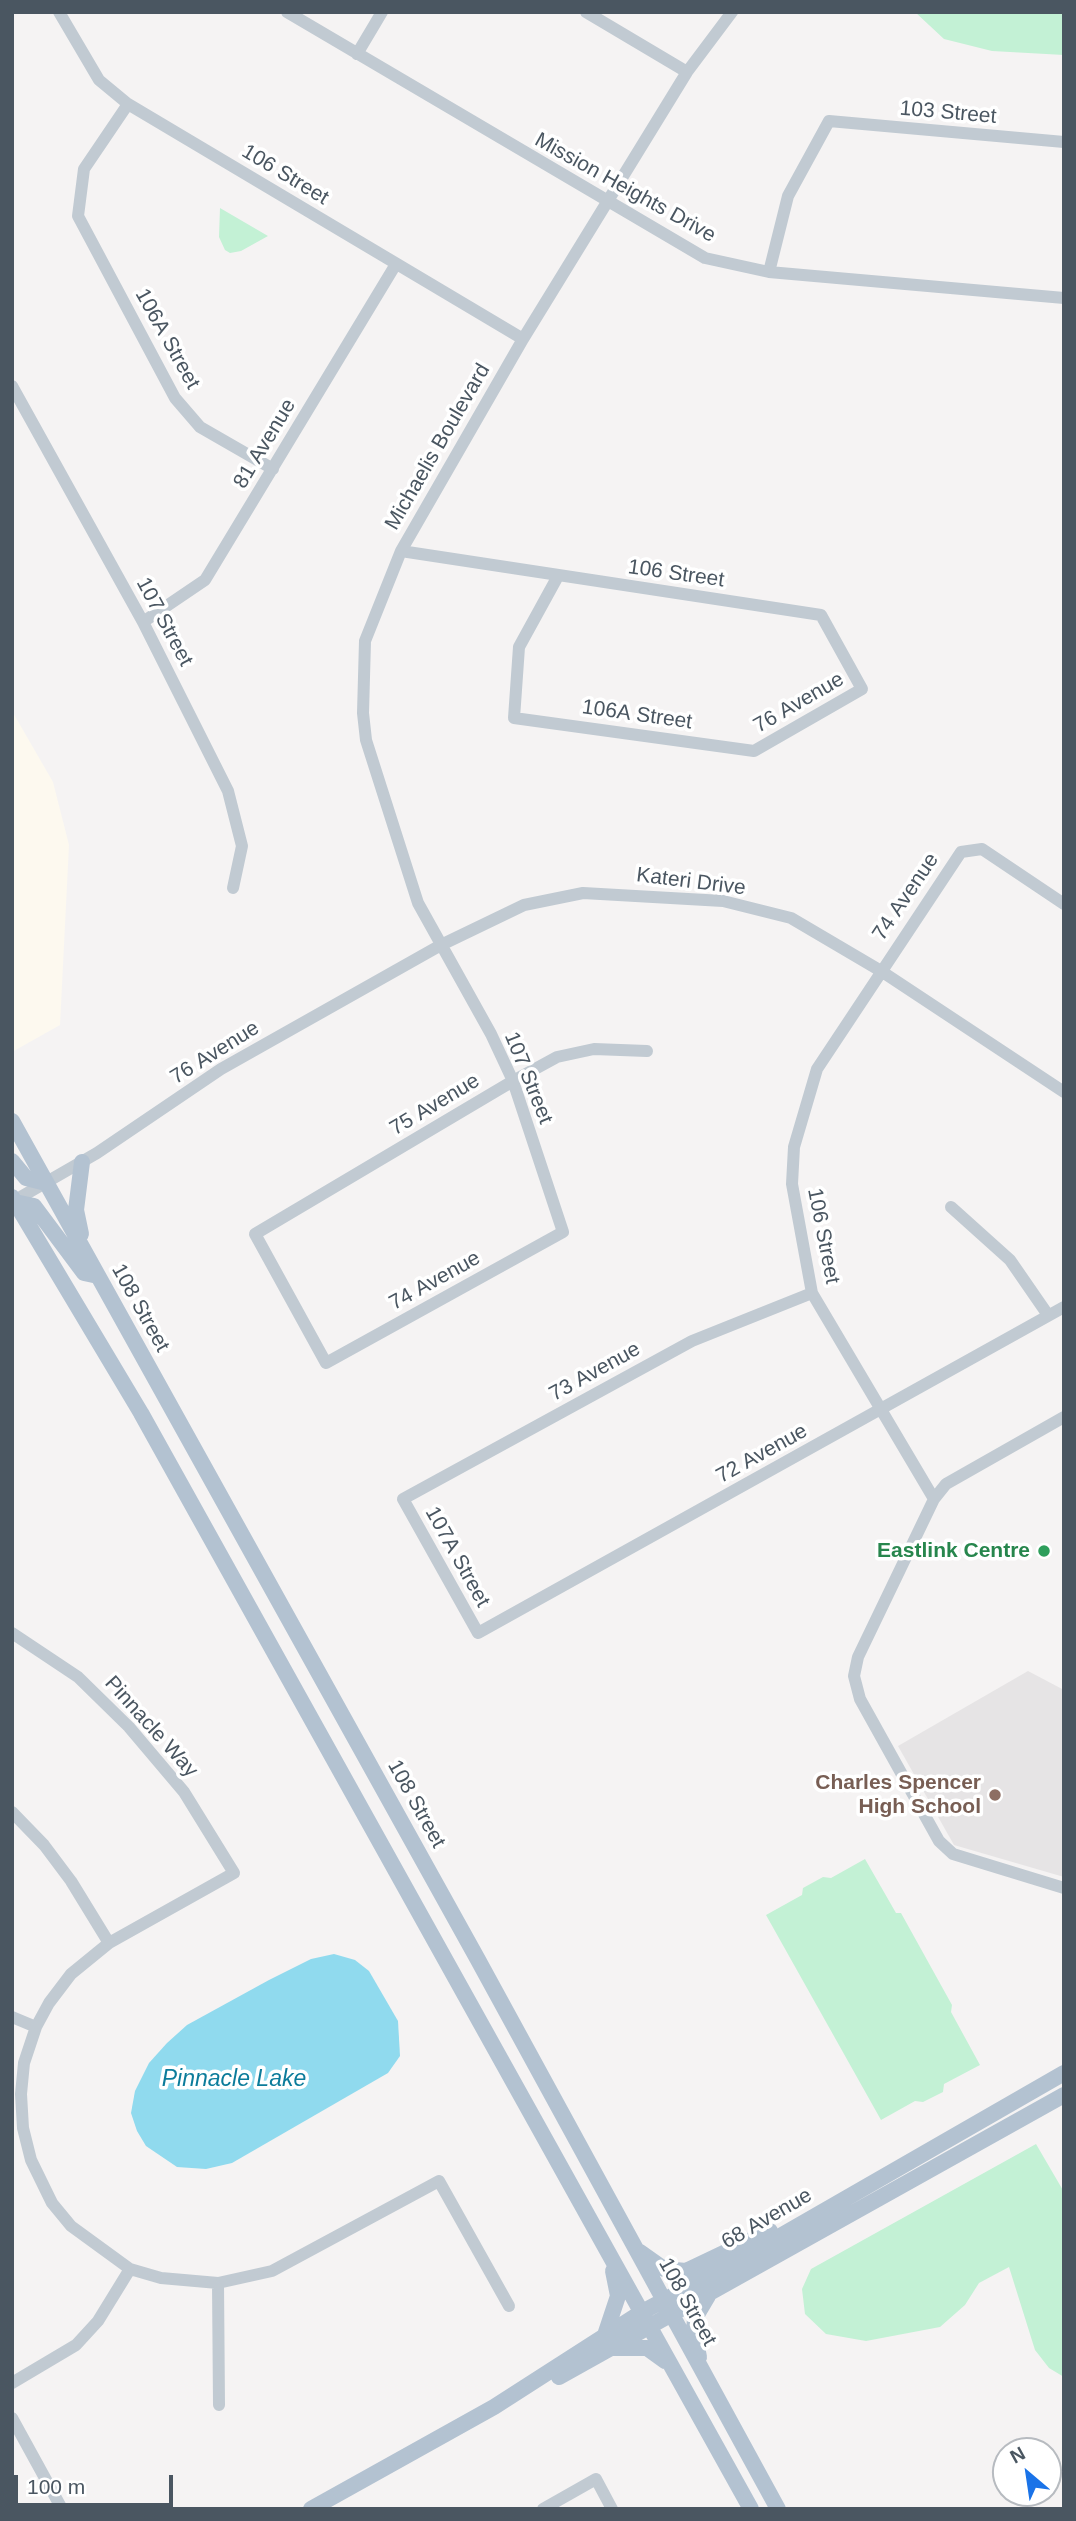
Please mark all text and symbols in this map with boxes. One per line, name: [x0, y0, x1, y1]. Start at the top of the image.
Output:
street label: 103 Street: [899, 96, 997, 130]
street label: Mission Heights Drive: [530, 128, 720, 248]
street label: 106 Street: [237, 139, 333, 211]
street label: 106A Street: [129, 284, 205, 394]
street label: Michaelis Boulevard: [380, 359, 496, 535]
street label: 81 Avenue: [228, 395, 302, 493]
street label: 106 Street: [626, 555, 726, 593]
street label: 107 Street: [130, 573, 198, 671]
street label: 76 Avenue: [749, 667, 849, 739]
street label: 106A Street: [580, 695, 694, 735]
street label: 74 Avenue: [868, 848, 944, 946]
street label: Kateri Drive: [635, 863, 747, 901]
street label: 76 Avenue: [166, 1016, 264, 1090]
street label: 107 Street: [498, 1028, 558, 1128]
street label: 75 Avenue: [386, 1068, 484, 1142]
street label: 106 Street: [801, 1186, 845, 1286]
street label: 74 Avenue: [385, 1246, 485, 1316]
street label: 108 Street: [105, 1260, 175, 1356]
street label: 73 Avenue: [545, 1337, 645, 1407]
street label: 72 Avenue: [712, 1419, 812, 1489]
street label: 107A Street: [419, 1502, 495, 1612]
place label: Eastlink Centre: [877, 1538, 1030, 1564]
marker: Eastlink Centre: [1036, 1543, 1052, 1559]
street label: Pinnacle Way: [99, 1671, 203, 1783]
street label: 108 Street: [381, 1756, 451, 1852]
place label: Charles Spencer High School: [815, 1770, 981, 1820]
marker: Charles Spencer High School: [987, 1787, 1003, 1803]
water label: Pinnacle Lake: [162, 2066, 306, 2094]
street label: 68 Avenue: [717, 2183, 817, 2255]
street label: 108 Street: [652, 2254, 722, 2350]
north arrow: [992, 2437, 1062, 2507]
text: N: [1006, 2442, 1029, 2467]
scale bar: [18, 2462, 177, 2506]
text: 100 m: [27, 2475, 85, 2498]

